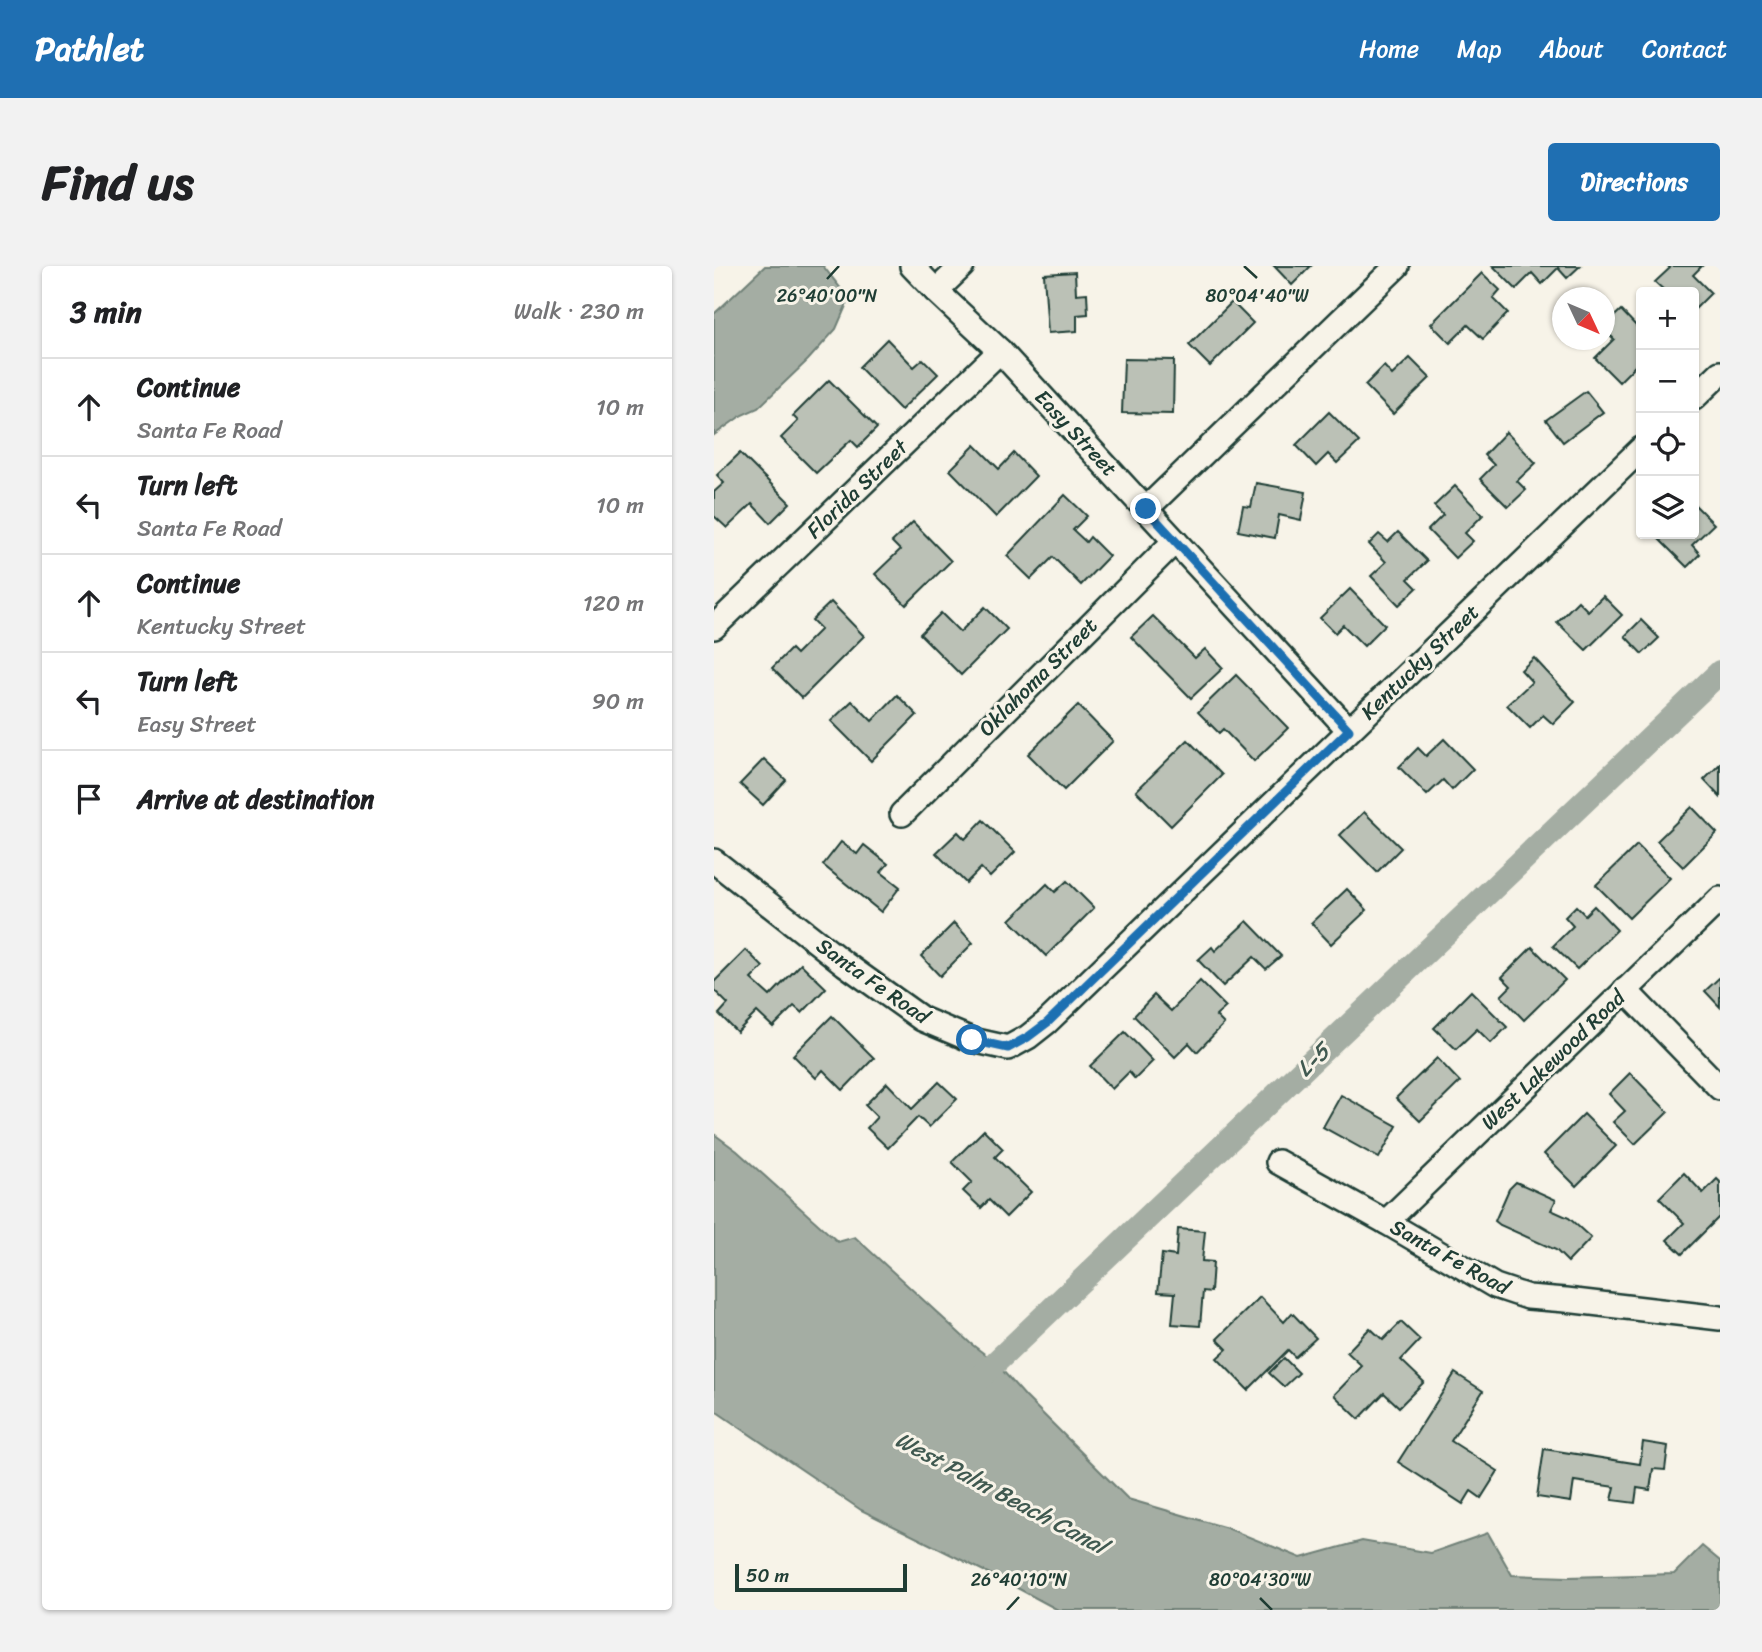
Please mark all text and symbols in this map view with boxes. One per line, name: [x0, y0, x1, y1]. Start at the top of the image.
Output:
text: Pathlet: [35, 20, 144, 78]
text: Home: [1359, 28, 1419, 70]
text: Map: [1457, 28, 1501, 70]
text: About: [1539, 28, 1604, 70]
text: Contact: [1642, 28, 1727, 70]
text: Find us: [42, 139, 194, 226]
button: Directions: [1548, 143, 1720, 221]
text: 26°40'00"N: [777, 280, 878, 312]
text: 80°04'40"W: [1205, 280, 1310, 312]
text: 3 min: [70, 285, 142, 339]
north arrow: [1552, 287, 1615, 350]
map controls: [1636, 287, 1699, 539]
button: +: [1636, 287, 1699, 350]
text: Walk · 230 m: [514, 291, 644, 332]
button: −: [1636, 350, 1699, 413]
text: Continue: [137, 364, 240, 410]
street label: Easy Street: [1025, 380, 1127, 486]
text: 10 m: [596, 387, 644, 428]
icon: ahead: [70, 388, 108, 426]
text: Santa Fe Road: [137, 410, 282, 451]
button: locate: [1636, 413, 1699, 476]
street label: Florida Street: [797, 429, 918, 548]
text: Turn left: [137, 462, 237, 508]
button: layers: [1636, 476, 1699, 539]
text: 10 m: [596, 485, 644, 526]
icon: left: [70, 486, 108, 524]
route end: [1130, 493, 1161, 524]
text: Santa Fe Road: [137, 508, 282, 549]
text: Continue: [137, 560, 240, 606]
text: 120 m: [583, 583, 644, 624]
icon: ahead: [70, 584, 108, 622]
street label: Kentucky Street: [1351, 595, 1489, 729]
text: Kentucky Street: [137, 606, 306, 647]
street label: Oklahoma Street: [969, 608, 1107, 746]
text: Turn left: [137, 658, 237, 704]
text: 90 m: [592, 681, 644, 722]
icon: left: [70, 682, 108, 720]
text: Easy Street: [137, 704, 257, 745]
text: Arrive at destination: [137, 776, 374, 822]
icon: arrive: [70, 780, 108, 818]
street label: Santa Fe Road: [808, 928, 940, 1036]
street label: West Lakewood Road: [1471, 979, 1636, 1140]
route start: [956, 1024, 987, 1055]
water label: L-5: [1286, 1030, 1343, 1087]
street label: Santa Fe Road: [1383, 1208, 1519, 1307]
water label: West Palm Beach Canal: [888, 1420, 1119, 1569]
text: 50 m: [746, 1559, 789, 1592]
scale bar: [735, 1561, 906, 1593]
text: 26°40'10"N: [971, 1564, 1068, 1596]
text: 80°04'30"W: [1209, 1564, 1312, 1596]

